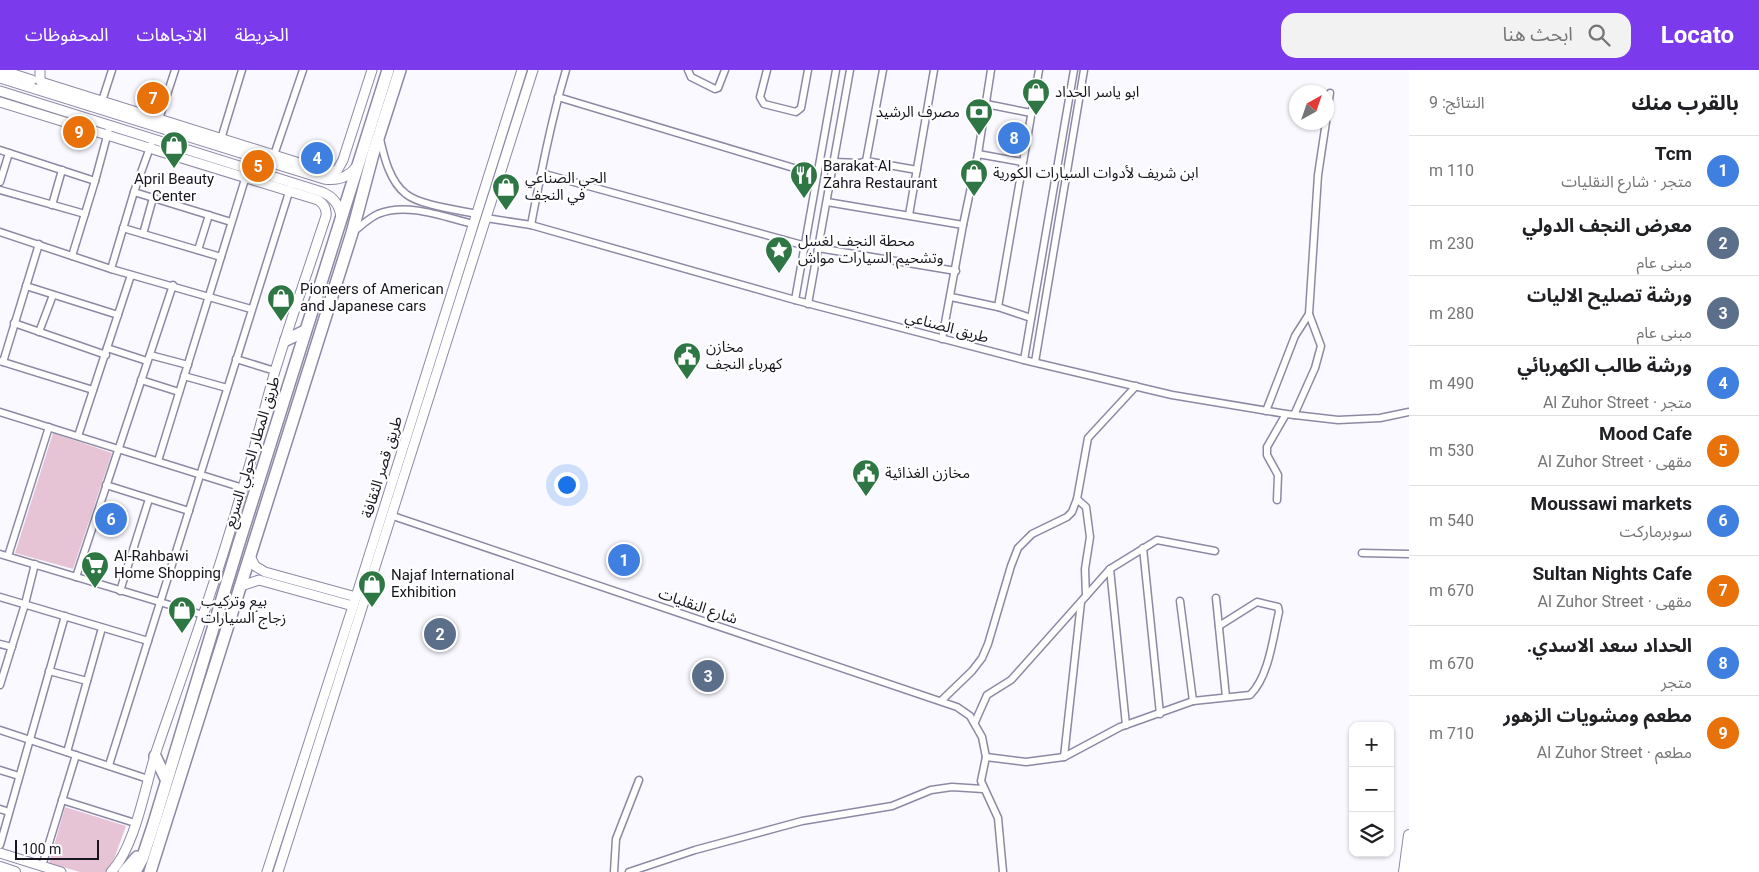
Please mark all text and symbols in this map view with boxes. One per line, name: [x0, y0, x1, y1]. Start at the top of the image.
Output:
search box: [1281, 13, 1631, 58]
icon: search: [1585, 21, 1613, 49]
text: Locato: [1661, 21, 1734, 49]
text: ابحث هنا: [1503, 23, 1573, 46]
text: المحفوظات: [25, 24, 109, 45]
text: الاتجاهات: [137, 24, 207, 45]
text: الخريطة: [235, 24, 289, 45]
shop icon: ابو ياسر الحداد: [1021, 77, 1051, 116]
pin: 7: [137, 79, 169, 117]
place label: ابو ياسر الحداد: [1055, 83, 1139, 101]
north arrow: [1289, 85, 1334, 130]
text: بالقرب منك: [1631, 91, 1739, 115]
text: النتائج: 9: [1429, 93, 1485, 112]
bank icon: مصرف الرشيد: [964, 97, 994, 136]
place label: مصرف الرشيد: [876, 103, 960, 121]
pin: 9: [63, 113, 95, 151]
pin: 8: [998, 119, 1030, 157]
shop icon: April Beauty Center: [159, 130, 189, 169]
pin: 4: [301, 139, 333, 177]
text: Tcm: [1655, 142, 1692, 165]
pin: 5: [242, 147, 274, 185]
place label: Barakat Al Zahra Restaurant: [823, 157, 938, 192]
shop icon: ابن شريف لأدوات السيارات الكورية: [959, 158, 989, 197]
restaurant icon: Barakat Al Zahra Restaurant: [789, 160, 819, 199]
text: 110 m: [1429, 161, 1474, 180]
text: 1: [1718, 161, 1728, 180]
place label: ابن شريف لأدوات السيارات الكورية: [993, 164, 1198, 182]
place label: الحي الصناعي في النجف: [525, 169, 607, 206]
place label: April Beauty Center: [134, 170, 214, 205]
shop icon: الحي الصناعي في النجف: [491, 172, 521, 211]
text: متجر · شارع النقليات: [1561, 172, 1692, 191]
text: معرض النجف الدولي: [1522, 214, 1692, 237]
place label: محطة النجف لغسل وتشحيم السيارات مواش: [798, 232, 943, 269]
text: 230 m: [1429, 234, 1474, 253]
text: 2: [1718, 234, 1728, 253]
place icon: محطة النجف لغسل وتشحيم السيارات مواش: [764, 235, 794, 274]
text: مبنى عام: [1636, 253, 1692, 272]
place label: Pioneers of American and Japanese cars: [300, 280, 444, 315]
shop icon: Pioneers of American and Japanese cars: [266, 283, 296, 322]
text: ورشة تصليح الاليات: [1527, 284, 1692, 307]
text: 280 m: [1429, 304, 1474, 323]
text: 3: [1718, 304, 1728, 323]
street label: طريق الصناعي: [903, 307, 991, 349]
text: مبنى عام: [1636, 323, 1692, 342]
place label: مخازن كهرباء النجف: [706, 338, 783, 373]
public building icon: مخازن كهرباء النجف: [672, 341, 702, 380]
text: ورشة طالب الكهربائي: [1517, 354, 1692, 377]
street label: طريق المطار الحولي السريع: [220, 374, 286, 531]
text: 490 m: [1429, 374, 1474, 393]
text: 4: [1718, 374, 1728, 393]
text: متجر · Al Zuhor Street: [1543, 393, 1692, 412]
street label: طريق قصر الثقافة: [358, 414, 407, 520]
text: Mood Cafe: [1599, 422, 1692, 445]
text: 530 m: [1429, 441, 1474, 460]
text: 5: [1718, 441, 1728, 460]
text: مقهى · Al Zuhor Street: [1538, 452, 1692, 471]
public building icon: مخازن الغذائية: [851, 458, 881, 497]
place label: مخازن الغذائية: [885, 464, 970, 482]
your location: [554, 472, 580, 498]
text: Moussawi markets: [1531, 492, 1692, 515]
pin: 6: [95, 500, 127, 538]
text: 540 m: [1429, 511, 1474, 530]
text: 6: [1718, 511, 1728, 530]
text: سوبرماركت: [1620, 522, 1692, 541]
pin: 1: [608, 541, 640, 579]
place label: Al-Rahbawi Home Shopping: [114, 547, 221, 582]
supermarket icon: Al-Rahbawi Home Shopping: [80, 550, 110, 589]
text: Sultan Nights Cafe: [1532, 562, 1692, 585]
place label: Najaf International Exhibition: [391, 566, 515, 601]
shop icon: Najaf International Exhibition: [357, 569, 387, 608]
text: 670 m: [1429, 581, 1474, 600]
text: 7: [1718, 581, 1728, 600]
street label: شارع النقليات: [655, 584, 740, 631]
place label: بيع وتركيب زجاج السيارات: [201, 592, 286, 630]
text: مقهى · Al Zuhor Street: [1538, 592, 1692, 611]
shop icon: بيع وتركيب زجاج السيارات: [167, 595, 197, 634]
pin: 2: [424, 615, 456, 653]
text: الحداد سعد الاسدي.: [1527, 634, 1692, 657]
text: 670 m: [1429, 654, 1474, 673]
text: 8: [1718, 654, 1728, 673]
pin: 3: [692, 657, 724, 695]
text: متجر: [1661, 673, 1692, 692]
text: مطعم ومشويات الزهور: [1503, 704, 1692, 727]
map controls: [1349, 722, 1394, 857]
button: +: [1349, 722, 1394, 767]
text: 710 m: [1429, 724, 1474, 743]
text: 9: [1718, 724, 1728, 743]
text: مطعم · Al Zuhor Street: [1537, 743, 1692, 762]
button: −: [1349, 767, 1394, 812]
button: layers: [1349, 812, 1394, 857]
scale bar: [15, 837, 99, 860]
text: 100 m: [22, 841, 61, 857]

